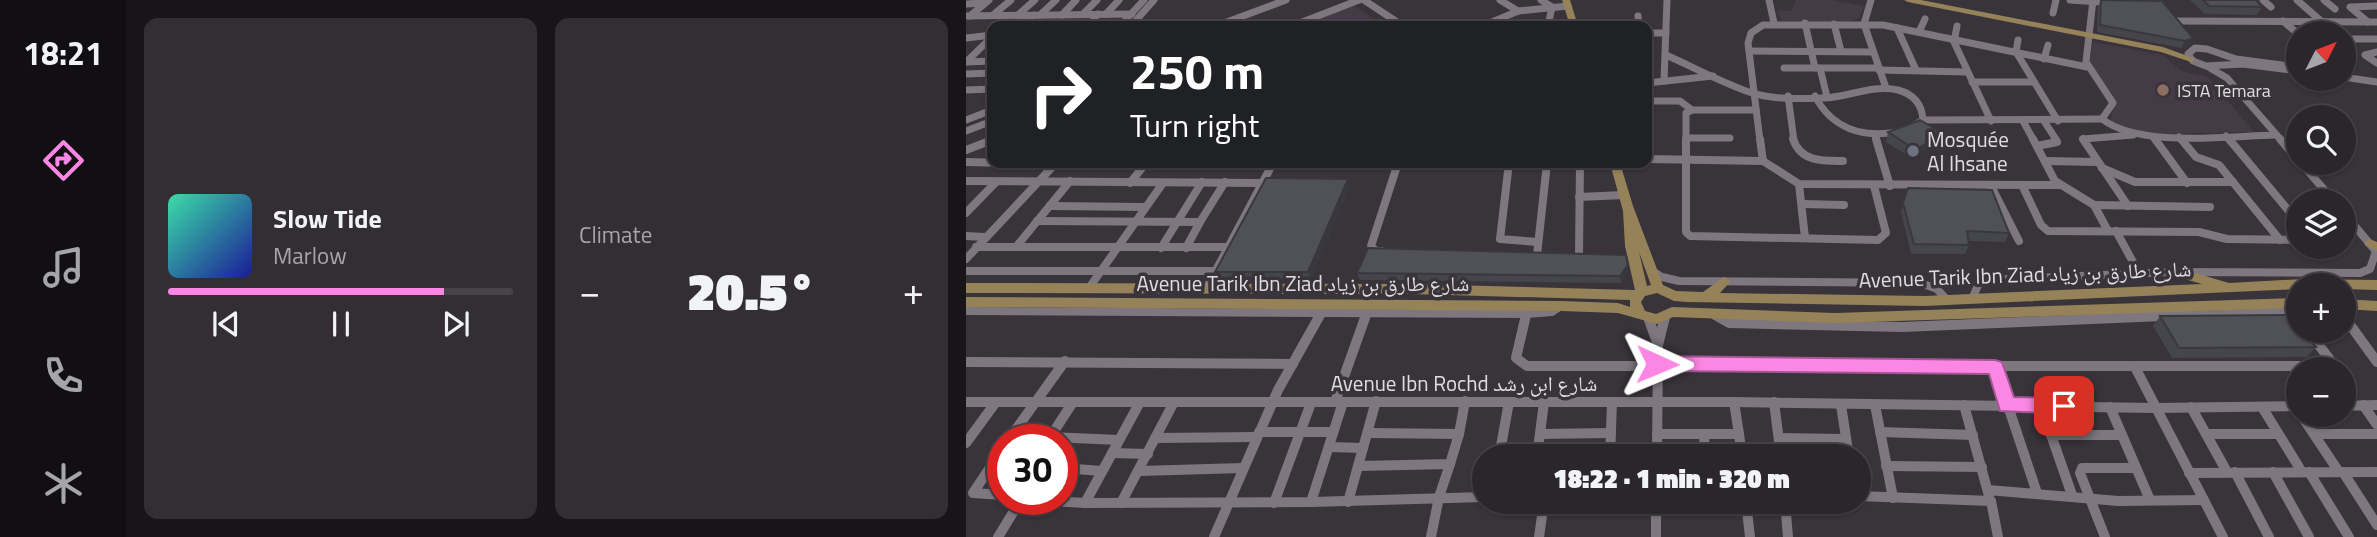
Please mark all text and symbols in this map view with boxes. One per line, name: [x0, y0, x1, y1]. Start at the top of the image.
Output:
north arrow: [2286, 21, 2356, 91]
map controls: [2286, 21, 2356, 427]
text: 18:21: [23, 29, 103, 77]
text: 250 m: [1130, 33, 1264, 108]
icon: right: [1015, 49, 1106, 140]
place label: ISTA Temara: [2177, 77, 2271, 104]
marker: ISTA Temara: [2155, 82, 2171, 98]
text: Turn right: [1130, 101, 1259, 149]
button: search: [2286, 105, 2356, 175]
place label: Mosquée Al Ihsane: [1927, 123, 2009, 179]
icon: directions: [39, 136, 88, 185]
marker: Mosquée Al Ihsane: [1905, 143, 1921, 159]
button: layers: [2286, 189, 2356, 259]
text: Slow Tide: [273, 199, 382, 238]
text: Climate: [579, 217, 652, 252]
text: Marlow: [273, 238, 347, 273]
icon: music: [39, 243, 88, 292]
text: 20.5°: [687, 251, 816, 330]
street label: Avenue Tarik Ibn Ziad شارع طارق بن زياد: [1858, 252, 2192, 296]
text: −: [579, 262, 600, 320]
text: +: [903, 262, 924, 320]
street label: Avenue Tarik Ibn Ziad شارع طارق بن زياد: [1137, 267, 1469, 299]
button: +: [2286, 273, 2356, 343]
icon: previous: [207, 305, 245, 343]
icon: pause: [322, 305, 360, 343]
icon: next: [437, 305, 475, 343]
position arrow: [1620, 327, 1694, 401]
icon: phone: [39, 351, 88, 400]
button: −: [2286, 357, 2356, 427]
street label: Avenue Ibn Rochd شارع ابن رشد: [1331, 367, 1597, 399]
pin: [2034, 376, 2094, 436]
icon: arrive: [2045, 387, 2083, 425]
speed limit sign: 30: [987, 424, 1078, 515]
icon: climate: [39, 459, 88, 508]
text: 18:22 · 1 min · 320 m: [1553, 459, 1790, 498]

